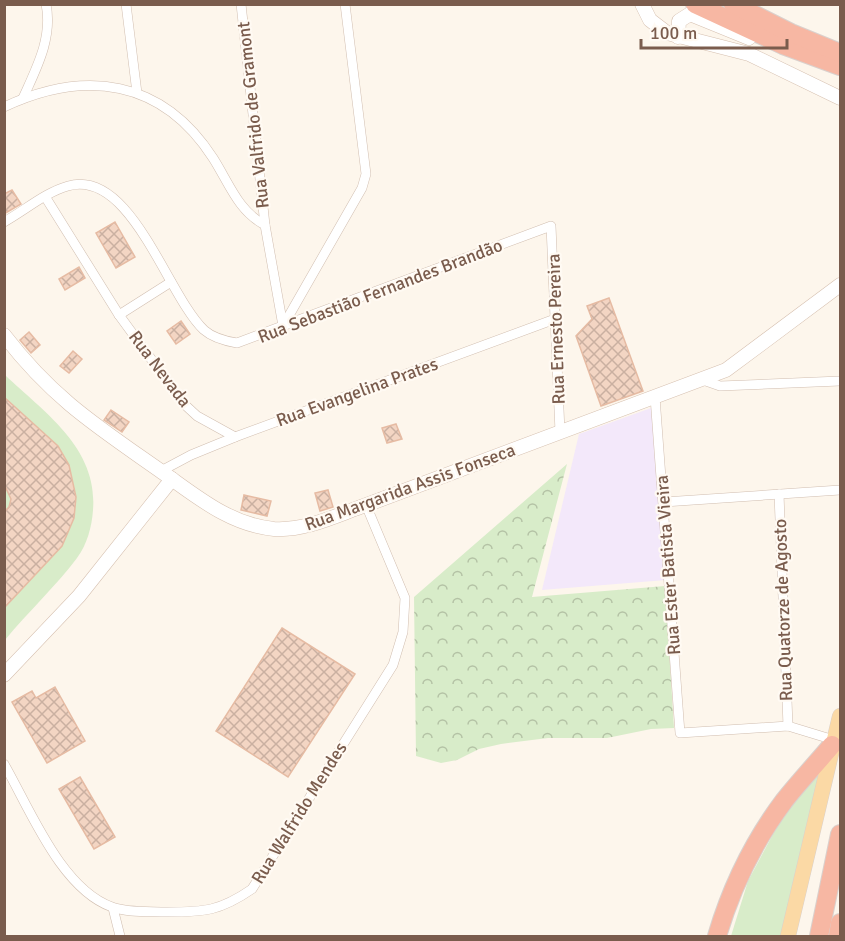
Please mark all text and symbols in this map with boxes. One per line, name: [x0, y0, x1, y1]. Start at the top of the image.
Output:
scale bar: [641, 12, 786, 50]
street label: Rua Valfrido de Gramont: [232, 20, 274, 210]
text: 100 m: [650, 22, 697, 44]
street label: Rua Sebastião Fernandes Brandão: [255, 234, 505, 348]
street label: Rua Ernesto Pereira: [542, 253, 570, 405]
street label: Rua Nevada: [124, 326, 196, 412]
street label: Rua Evangelina Prates: [273, 353, 441, 431]
street label: Rua Margarida Assis Fonseca: [302, 439, 518, 535]
street label: Rua Ester Batista Vieira: [651, 474, 685, 656]
street label: Rua Quatorze de Agosto: [769, 518, 797, 702]
street label: Rua Walfrido Mendes: [246, 738, 352, 888]

